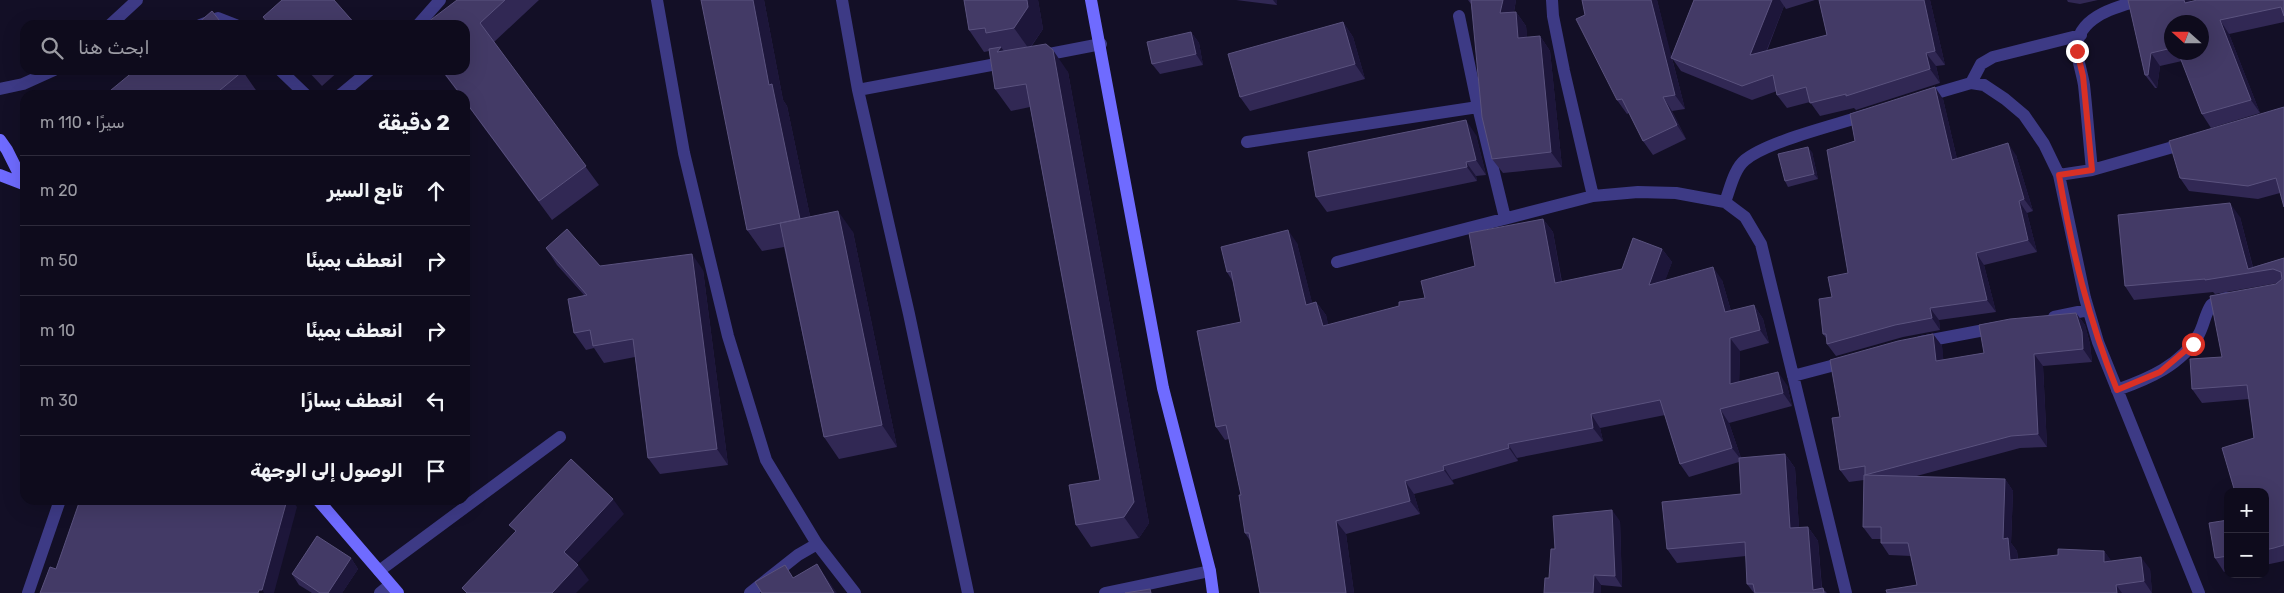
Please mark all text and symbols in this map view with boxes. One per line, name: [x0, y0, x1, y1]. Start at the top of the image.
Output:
north arrow: [2164, 15, 2209, 60]
search box: [20, 20, 470, 75]
icon: search: [38, 34, 66, 62]
text: ابحث هنا: [78, 36, 150, 59]
route end: [2066, 40, 2089, 63]
text: 2 دقيقة: [378, 110, 450, 135]
text: سيرًا · 110 m: [40, 113, 125, 132]
icon: ahead: [422, 177, 450, 205]
text: تابع السير: [327, 179, 403, 202]
text: 20 m: [40, 181, 78, 200]
icon: right: [422, 247, 450, 275]
text: انعطف يمينًا: [306, 249, 403, 272]
text: 50 m: [40, 251, 78, 270]
icon: right: [422, 317, 450, 345]
text: انعطف يمينًا: [306, 319, 403, 342]
text: 10 m: [40, 321, 75, 340]
route start: [2182, 333, 2205, 356]
icon: left: [422, 387, 450, 415]
text: انعطف يسارًا: [300, 389, 403, 412]
text: 30 m: [40, 391, 78, 410]
icon: arrive: [422, 457, 450, 485]
text: الوصول إلى الوجهة: [250, 459, 403, 482]
map controls: [2224, 488, 2269, 578]
button: +: [2224, 488, 2269, 533]
button: −: [2224, 533, 2269, 578]

